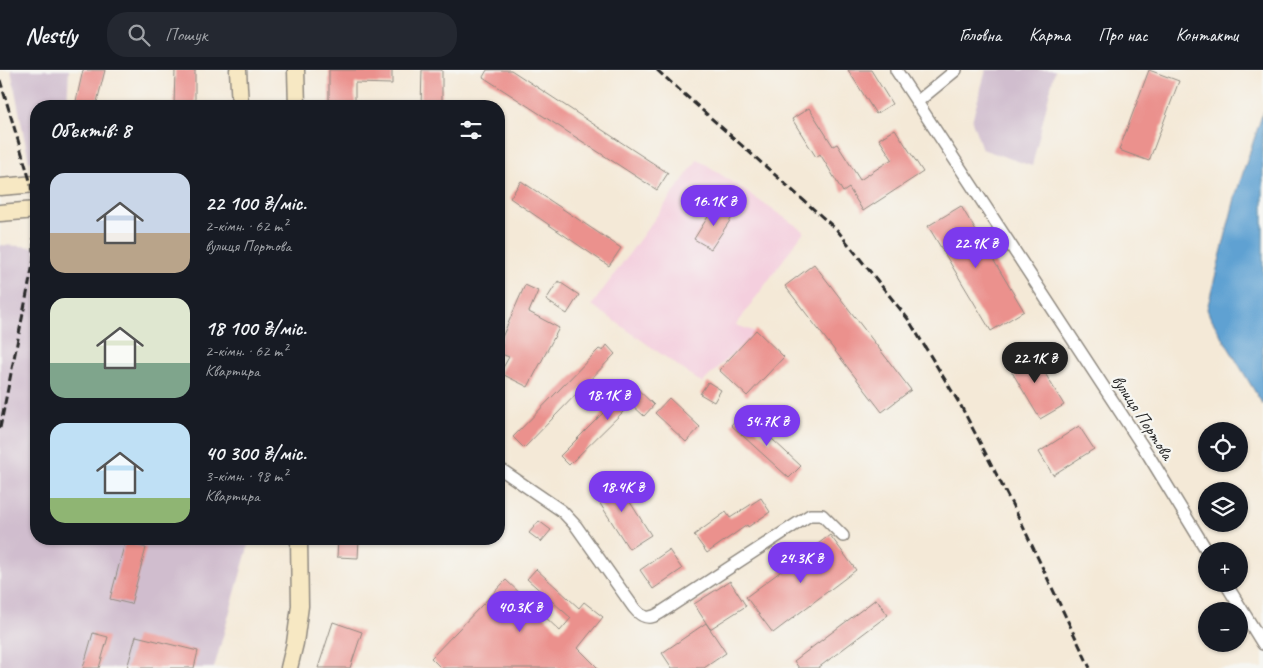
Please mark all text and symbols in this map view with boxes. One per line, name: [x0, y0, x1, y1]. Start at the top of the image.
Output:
search box: [107, 12, 457, 57]
text: Nestly: [25, 20, 77, 50]
icon: search: [125, 21, 153, 49]
text: Пошук: [165, 23, 207, 47]
text: Головна: [959, 24, 1001, 46]
text: Карта: [1029, 24, 1070, 46]
text: Про нас: [1098, 24, 1148, 46]
text: Контакти: [1176, 24, 1238, 46]
icon: filters: [457, 116, 485, 144]
text: Об’єктів: 8: [50, 117, 131, 143]
pin: 16.1K ₴: [668, 184, 760, 227]
text: 22 100 ₴/міс.: [205, 190, 306, 216]
text: 16.1K ₴: [692, 191, 736, 211]
icon: home: [90, 193, 150, 253]
text: 2-кімн. · 62 m²: [205, 216, 287, 236]
pin: 22.9K ₴: [930, 226, 1022, 269]
text: 22.9K ₴: [954, 233, 998, 253]
text: вулиця Портова: [205, 236, 291, 256]
text: 18 100 ₴/міс.: [205, 315, 306, 341]
icon: home: [90, 318, 150, 378]
text: 2-кімн. · 62 m²: [205, 341, 287, 361]
pin: 22.1K ₴: [989, 342, 1081, 384]
text: 22.1K ₴: [1013, 348, 1057, 368]
text: Квартира: [205, 361, 260, 381]
street label: вулиця Портова: [1107, 370, 1179, 465]
pin: 18.1K ₴: [562, 378, 654, 421]
text: 18.1K ₴: [586, 385, 630, 405]
pin: 54.7K ₴: [721, 404, 813, 447]
text: 54.7K ₴: [745, 411, 789, 431]
map controls: [1198, 422, 1248, 652]
button: locate: [1198, 422, 1248, 472]
text: 40 300 ₴/міс.: [205, 440, 306, 466]
icon: home: [90, 443, 150, 503]
text: 3-кімн. · 98 m²: [205, 466, 287, 486]
pin: 18.4K ₴: [576, 470, 668, 513]
text: 18.4K ₴: [600, 477, 644, 497]
button: layers: [1198, 482, 1248, 532]
text: Квартира: [205, 486, 260, 506]
pin: 24.3K ₴: [755, 542, 847, 584]
button: +: [1198, 542, 1248, 592]
text: 24.3K ₴: [779, 548, 823, 568]
pin: 40.3K ₴: [474, 590, 566, 633]
text: 40.3K ₴: [498, 597, 542, 617]
button: −: [1198, 602, 1248, 652]

